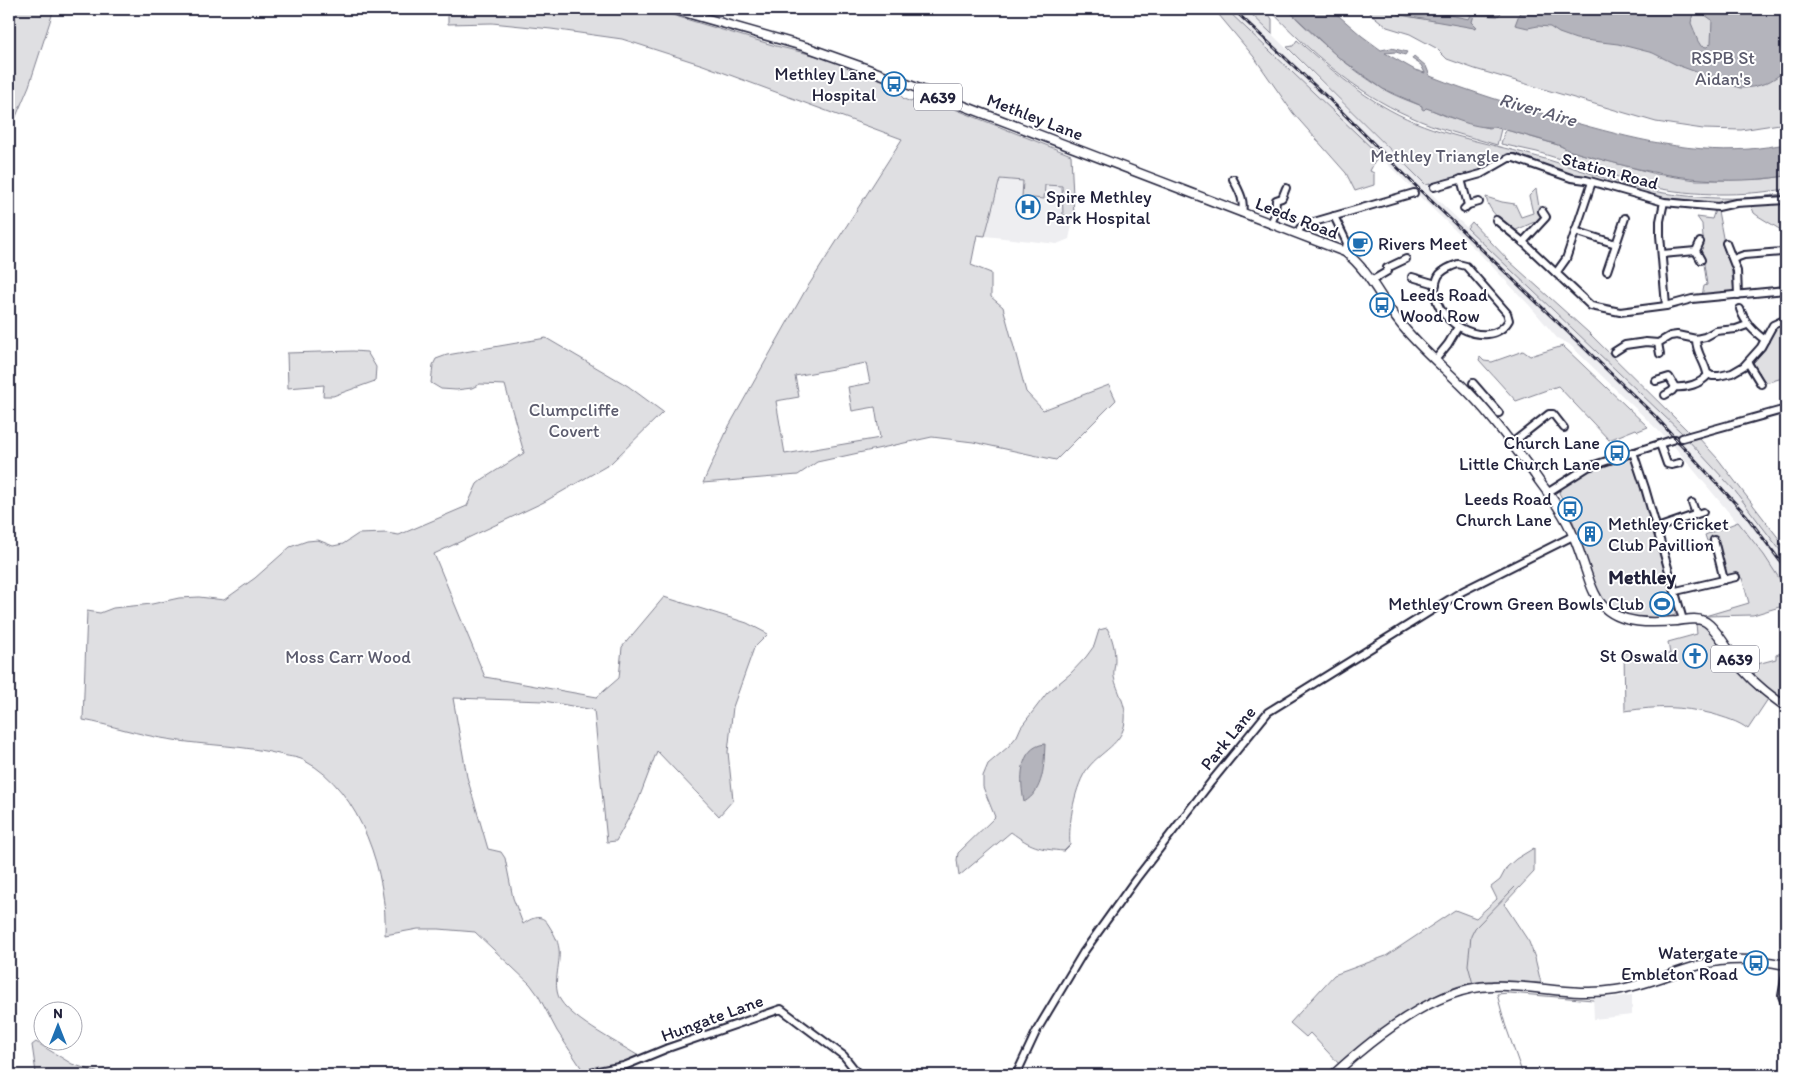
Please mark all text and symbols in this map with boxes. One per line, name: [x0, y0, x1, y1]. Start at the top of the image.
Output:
park label: RSPB St Aidan's: [1691, 47, 1755, 90]
place label: Methley Lane Hospital: [775, 63, 876, 106]
bus stop icon: Methley Lane Hospital: [881, 71, 907, 97]
road number: A639: [914, 84, 962, 110]
water label: River Aire: [1497, 88, 1580, 132]
street label: Methley Lane: [984, 89, 1086, 145]
park label: Methley Triangle: [1371, 145, 1499, 167]
street label: Station Road: [1559, 147, 1661, 195]
place label: Spire Methley Park Hospital: [1046, 186, 1152, 229]
street label: Leeds Road: [1252, 192, 1342, 244]
hospital icon: Spire Methley Park Hospital: [1015, 194, 1041, 220]
cafe icon: Rivers Meet: [1347, 231, 1373, 257]
place label: Rivers Meet: [1378, 233, 1468, 255]
place label: Leeds Road Wood Row: [1400, 284, 1488, 327]
bus stop icon: Leeds Road Wood Row: [1369, 292, 1395, 318]
park label: Clumpcliffe Covert: [529, 399, 619, 442]
place label: Church Lane Little Church Lane: [1459, 432, 1600, 475]
bus stop icon: Church Lane Little Church Lane: [1604, 440, 1630, 466]
place label: Leeds Road Church Lane: [1456, 488, 1552, 531]
bus stop icon: Leeds Road Church Lane: [1557, 496, 1583, 522]
place label: Methley Cricket Club Pavillion: [1608, 513, 1729, 556]
building icon: Methley Cricket Club Pavillion: [1577, 521, 1603, 547]
district label: Methley: [1608, 565, 1676, 590]
sports icon: Methley Crown Green Bowls Club: [1649, 591, 1675, 617]
place label: Methley Crown Green Bowls Club: [1388, 593, 1644, 615]
church icon: St Oswald: [1682, 643, 1708, 669]
place label: St Oswald: [1600, 645, 1678, 667]
park label: Moss Carr Wood: [285, 646, 411, 668]
road number: A639: [1711, 646, 1759, 672]
street label: Park Lane: [1195, 701, 1261, 775]
place label: Watergate Embleton Road: [1621, 942, 1738, 985]
bus stop icon: Watergate Embleton Road: [1743, 950, 1769, 976]
street label: Hungate Lane: [658, 989, 766, 1047]
north arrow: [32, 1002, 82, 1052]
text: N: [53, 1005, 63, 1022]

